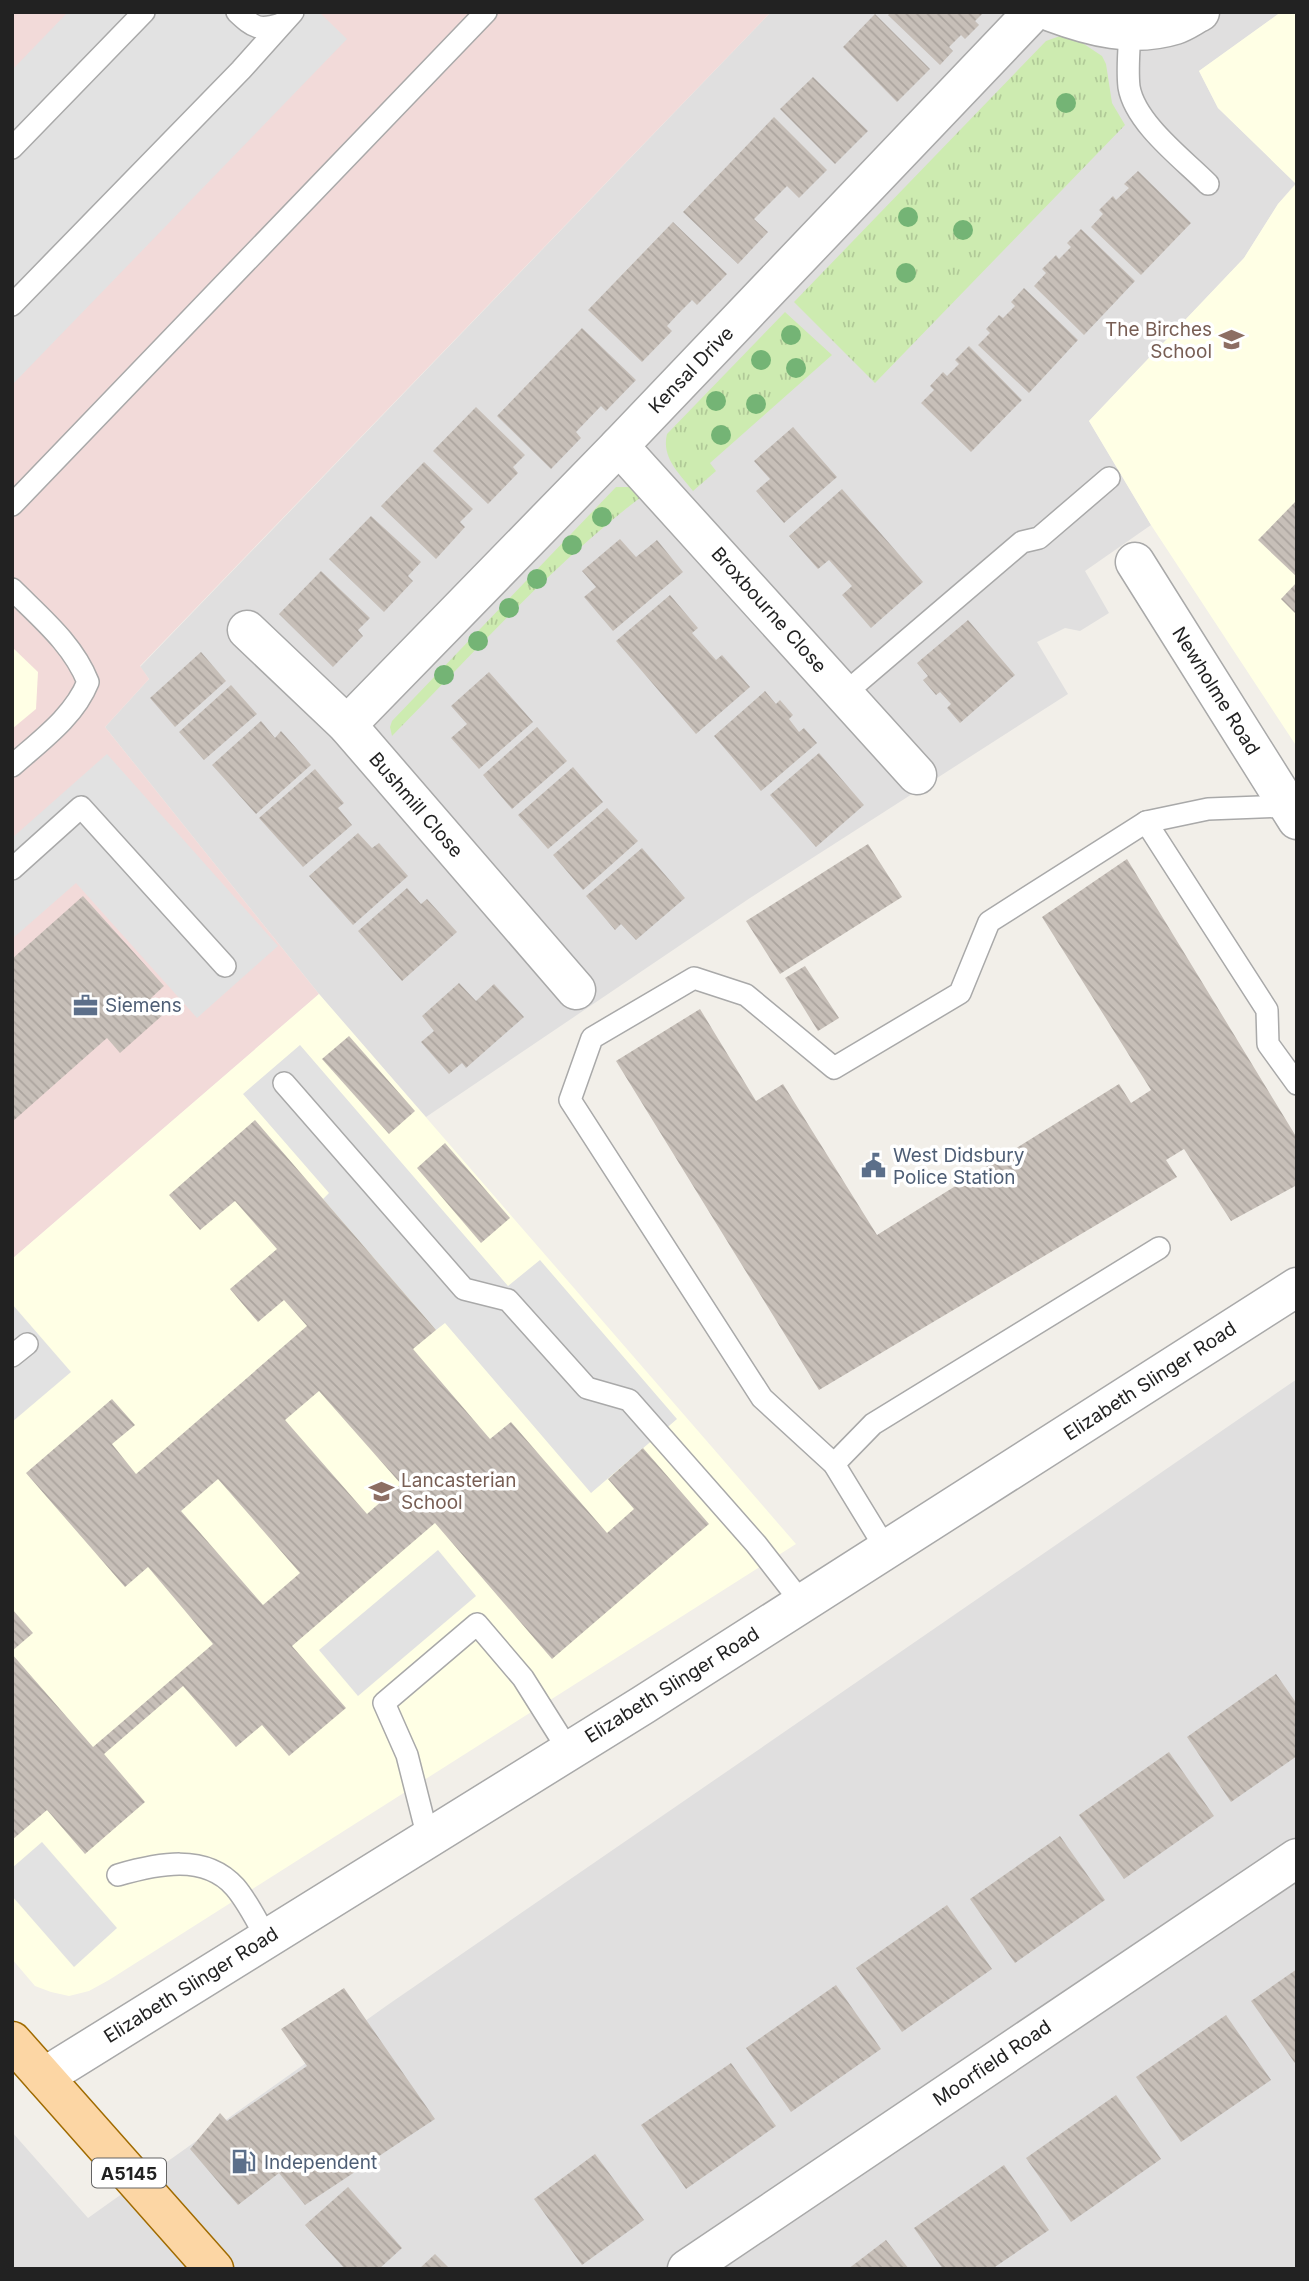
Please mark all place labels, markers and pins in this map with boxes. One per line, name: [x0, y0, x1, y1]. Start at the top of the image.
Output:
place label: The Birches School: [1105, 318, 1212, 363]
school or university icon: The Birches School: [1218, 326, 1246, 354]
office icon: Siemens: [71, 991, 99, 1019]
place label: Siemens: [105, 994, 182, 1017]
place label: West Didsbury Police Station: [893, 1144, 1025, 1189]
public building icon: West Didsbury Police Station: [859, 1152, 887, 1180]
place label: Lancasterian School: [401, 1469, 516, 1514]
school or university icon: Lancasterian School: [367, 1477, 395, 1505]
fuel station icon: Independent: [230, 2148, 258, 2176]
place label: Independent: [264, 2151, 377, 2174]

